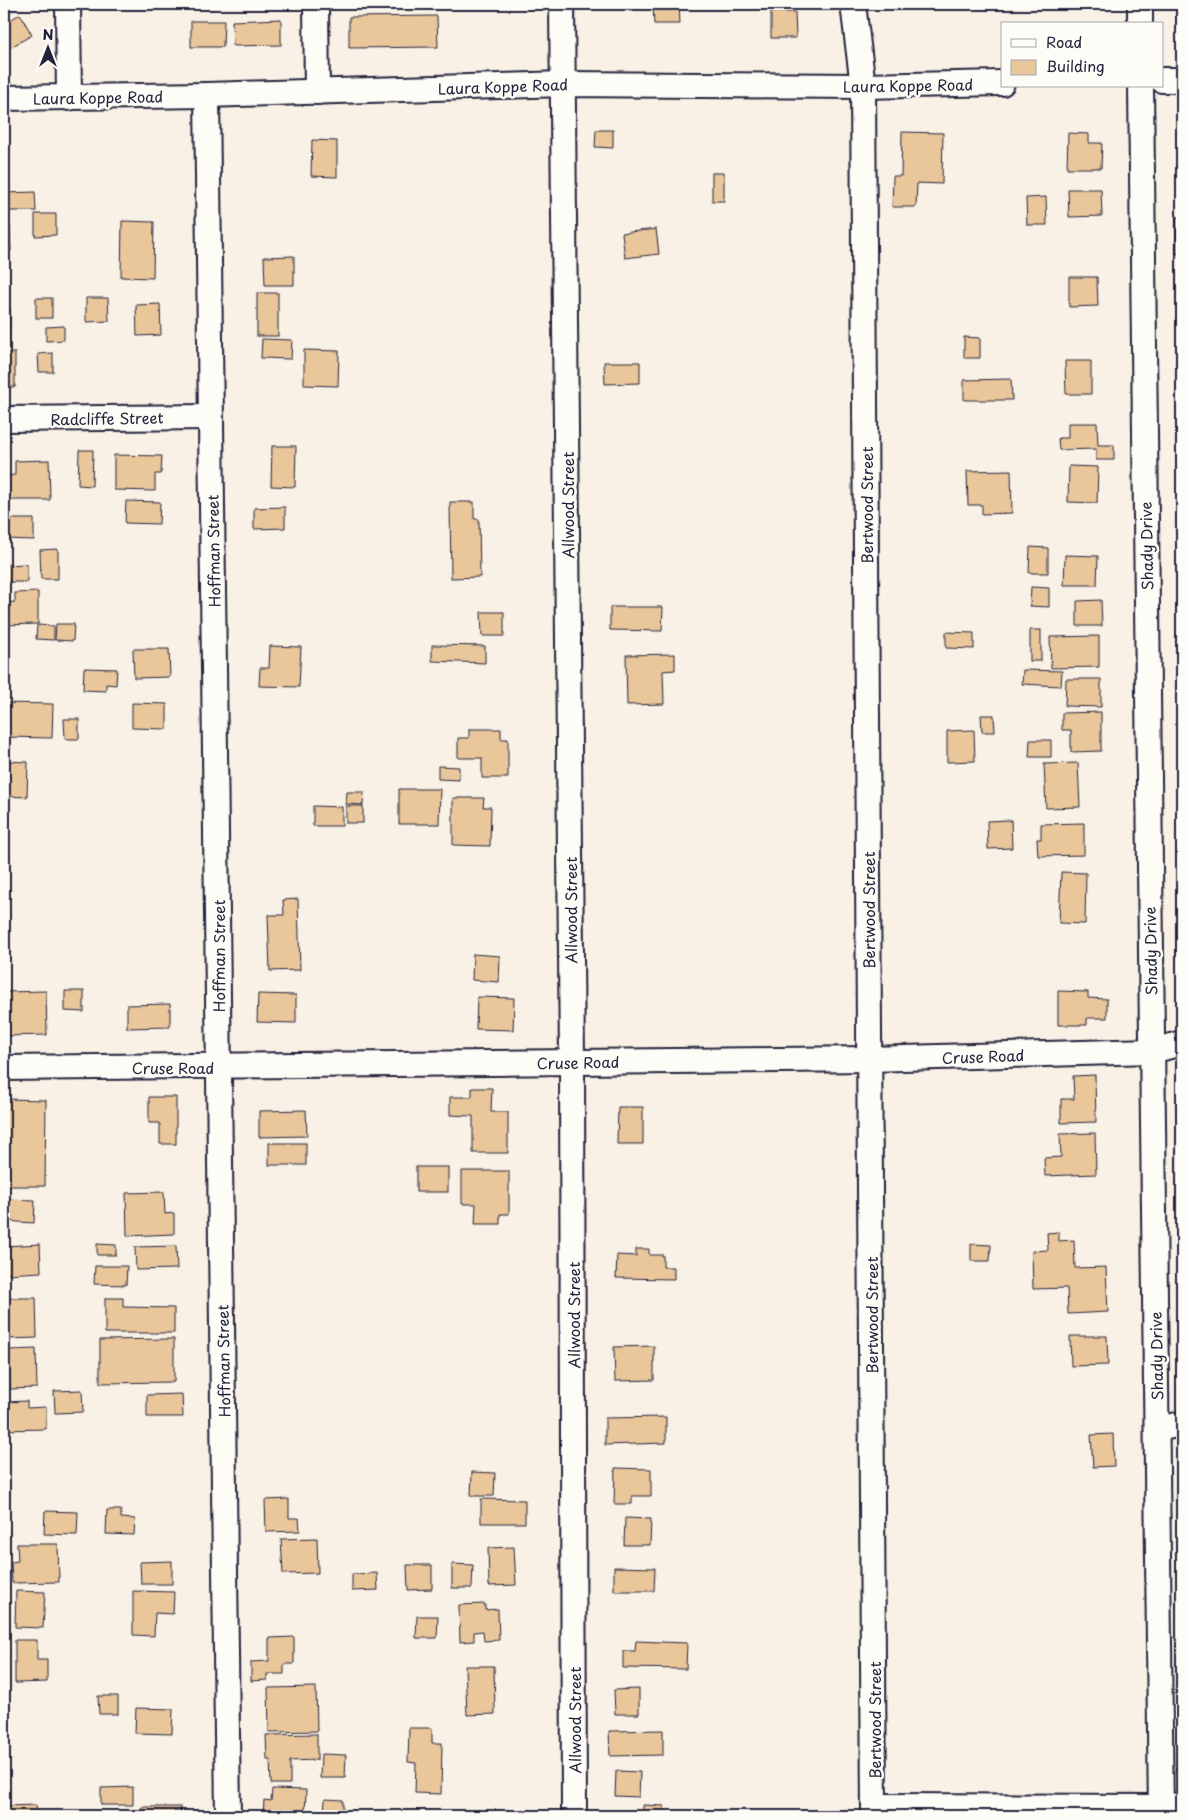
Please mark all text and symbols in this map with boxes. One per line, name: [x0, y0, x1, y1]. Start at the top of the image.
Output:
north arrow: [22, 22, 72, 72]
legend: [1001, 22, 1164, 88]
text: N: [42, 24, 54, 45]
text: Road: [1046, 30, 1082, 53]
text: Building: [1046, 54, 1105, 77]
street label: Laura Koppe Road: [437, 72, 569, 100]
street label: Laura Koppe Road: [843, 72, 973, 98]
street label: Laura Koppe Road: [33, 84, 163, 110]
street label: Radcliffe Street: [50, 406, 164, 430]
street label: Bertwood Street: [855, 446, 878, 564]
street label: Allwood Street: [556, 452, 579, 558]
street label: Hoffman Street: [201, 494, 225, 607]
street label: Shady Drive: [1134, 501, 1158, 591]
street label: Bertwood Street: [857, 851, 880, 969]
street label: Allwood Street: [559, 857, 582, 963]
street label: Hoffman Street: [207, 899, 230, 1012]
street label: Shady Drive: [1138, 906, 1162, 996]
street label: Cruse Road: [941, 1043, 1025, 1069]
street label: Cruse Road: [536, 1050, 620, 1074]
street label: Cruse Road: [132, 1056, 214, 1079]
street label: Bertwood Street: [860, 1256, 883, 1374]
street label: Allwood Street: [562, 1262, 585, 1368]
street label: Hoffman Street: [211, 1304, 235, 1417]
street label: Shady Drive: [1144, 1311, 1168, 1401]
street label: Bertwood Street: [863, 1661, 886, 1779]
street label: Allwood Street: [563, 1667, 586, 1773]

